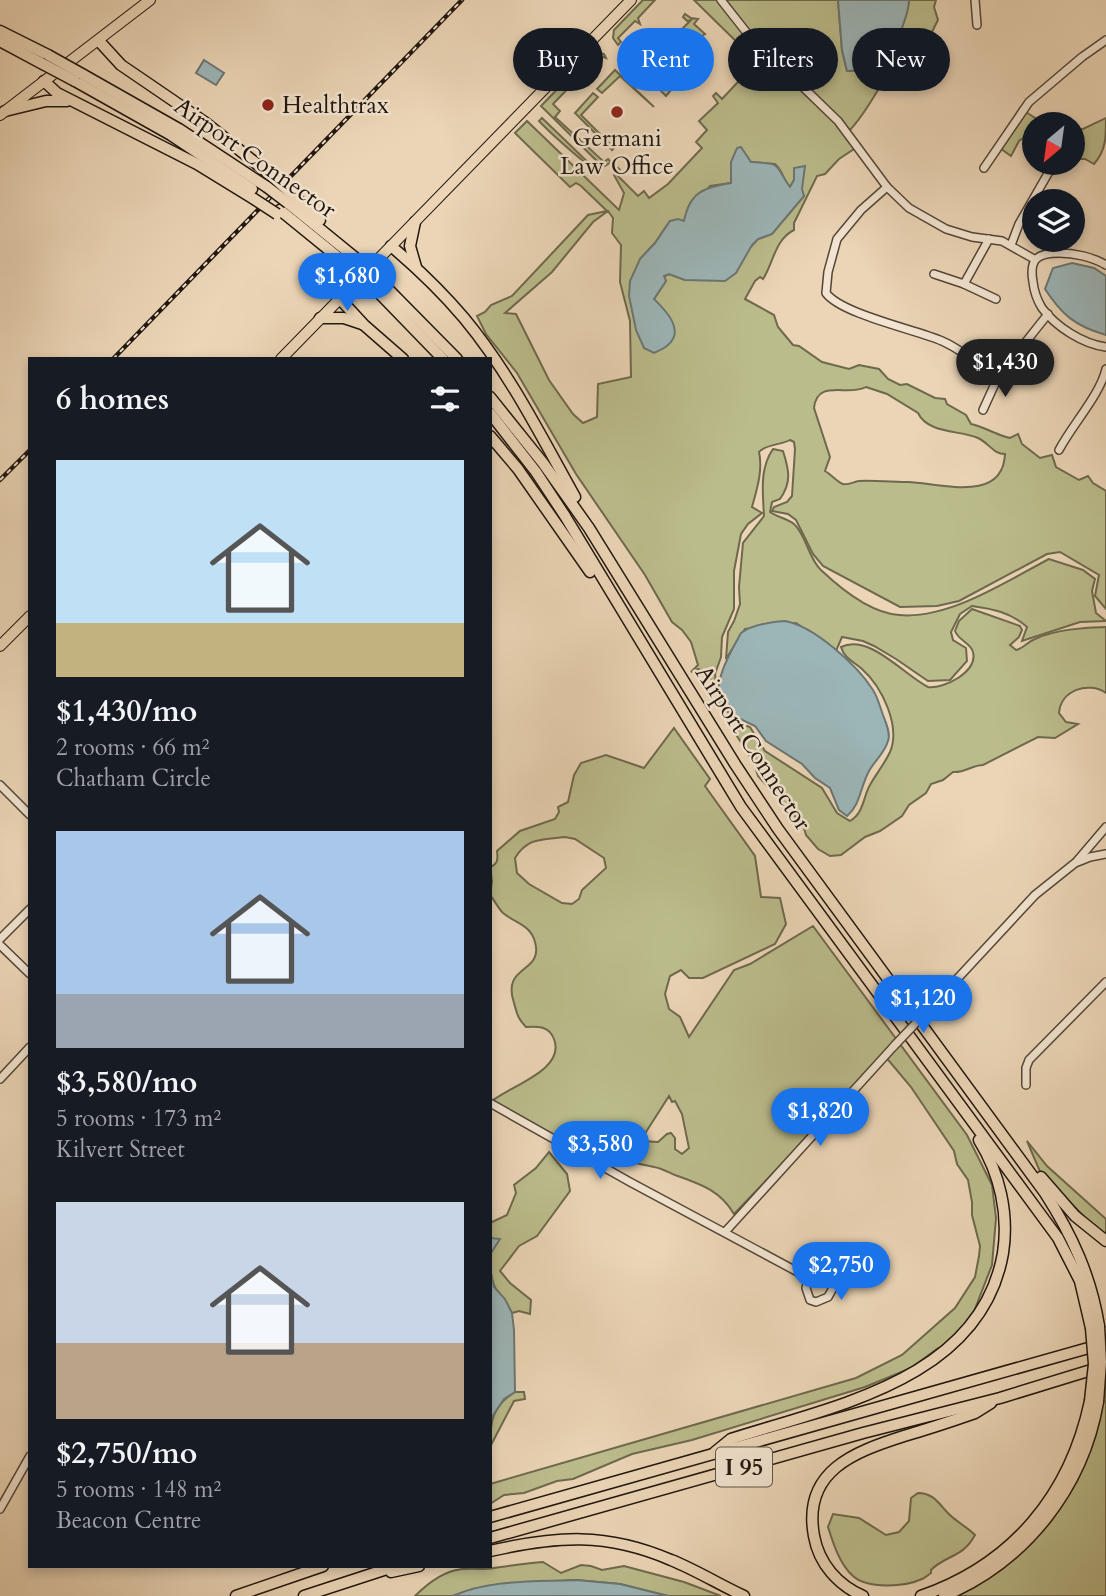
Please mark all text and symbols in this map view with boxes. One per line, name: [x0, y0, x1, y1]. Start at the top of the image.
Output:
chip: Buy: [513, 28, 603, 91]
chip: Rent: [617, 28, 714, 91]
chip: Filters: [728, 28, 838, 91]
chip: New: [852, 28, 950, 91]
place label: Healthtrax: [282, 89, 389, 122]
street label: Airport Connector: [167, 90, 343, 226]
marker: Healthtrax: [260, 97, 276, 113]
marker: Germani Law Office: [609, 104, 625, 120]
north arrow: [1022, 112, 1085, 175]
map controls: [1022, 112, 1085, 252]
place label: Germani Law Office: [560, 122, 674, 183]
button: layers: [1022, 189, 1085, 252]
pin: $1,680: [290, 254, 404, 313]
text: $1,680: [314, 260, 380, 291]
pin: $1,430: [948, 340, 1062, 399]
text: $1,430: [972, 346, 1038, 377]
text: 6 homes: [56, 379, 169, 420]
icon: filters: [426, 380, 464, 418]
icon: home: [197, 505, 323, 631]
street label: Airport Connector: [687, 659, 819, 837]
text: $1,430/mo: [56, 691, 197, 732]
text: 2 rooms · 66 m²: [56, 732, 209, 763]
text: Chatham Circle: [56, 763, 211, 794]
icon: home: [197, 876, 323, 1002]
pin: $1,120: [866, 976, 980, 1035]
text: $1,120: [890, 982, 956, 1013]
text: $3,580/mo: [56, 1062, 197, 1103]
pin: $1,820: [763, 1088, 877, 1148]
text: $1,820: [787, 1095, 853, 1126]
text: 5 rooms · 173 m²: [56, 1103, 221, 1134]
pin: $3,580: [543, 1122, 657, 1181]
text: $3,580: [567, 1128, 633, 1159]
text: Kilvert Street: [56, 1134, 185, 1165]
pin: $2,750: [784, 1242, 898, 1302]
icon: home: [197, 1247, 323, 1373]
text: $2,750: [808, 1249, 874, 1280]
text: $2,750/mo: [56, 1433, 197, 1474]
road number: I 95: [716, 1448, 772, 1486]
text: 5 rooms · 148 m²: [56, 1474, 221, 1505]
text: Beacon Centre: [56, 1505, 201, 1536]

